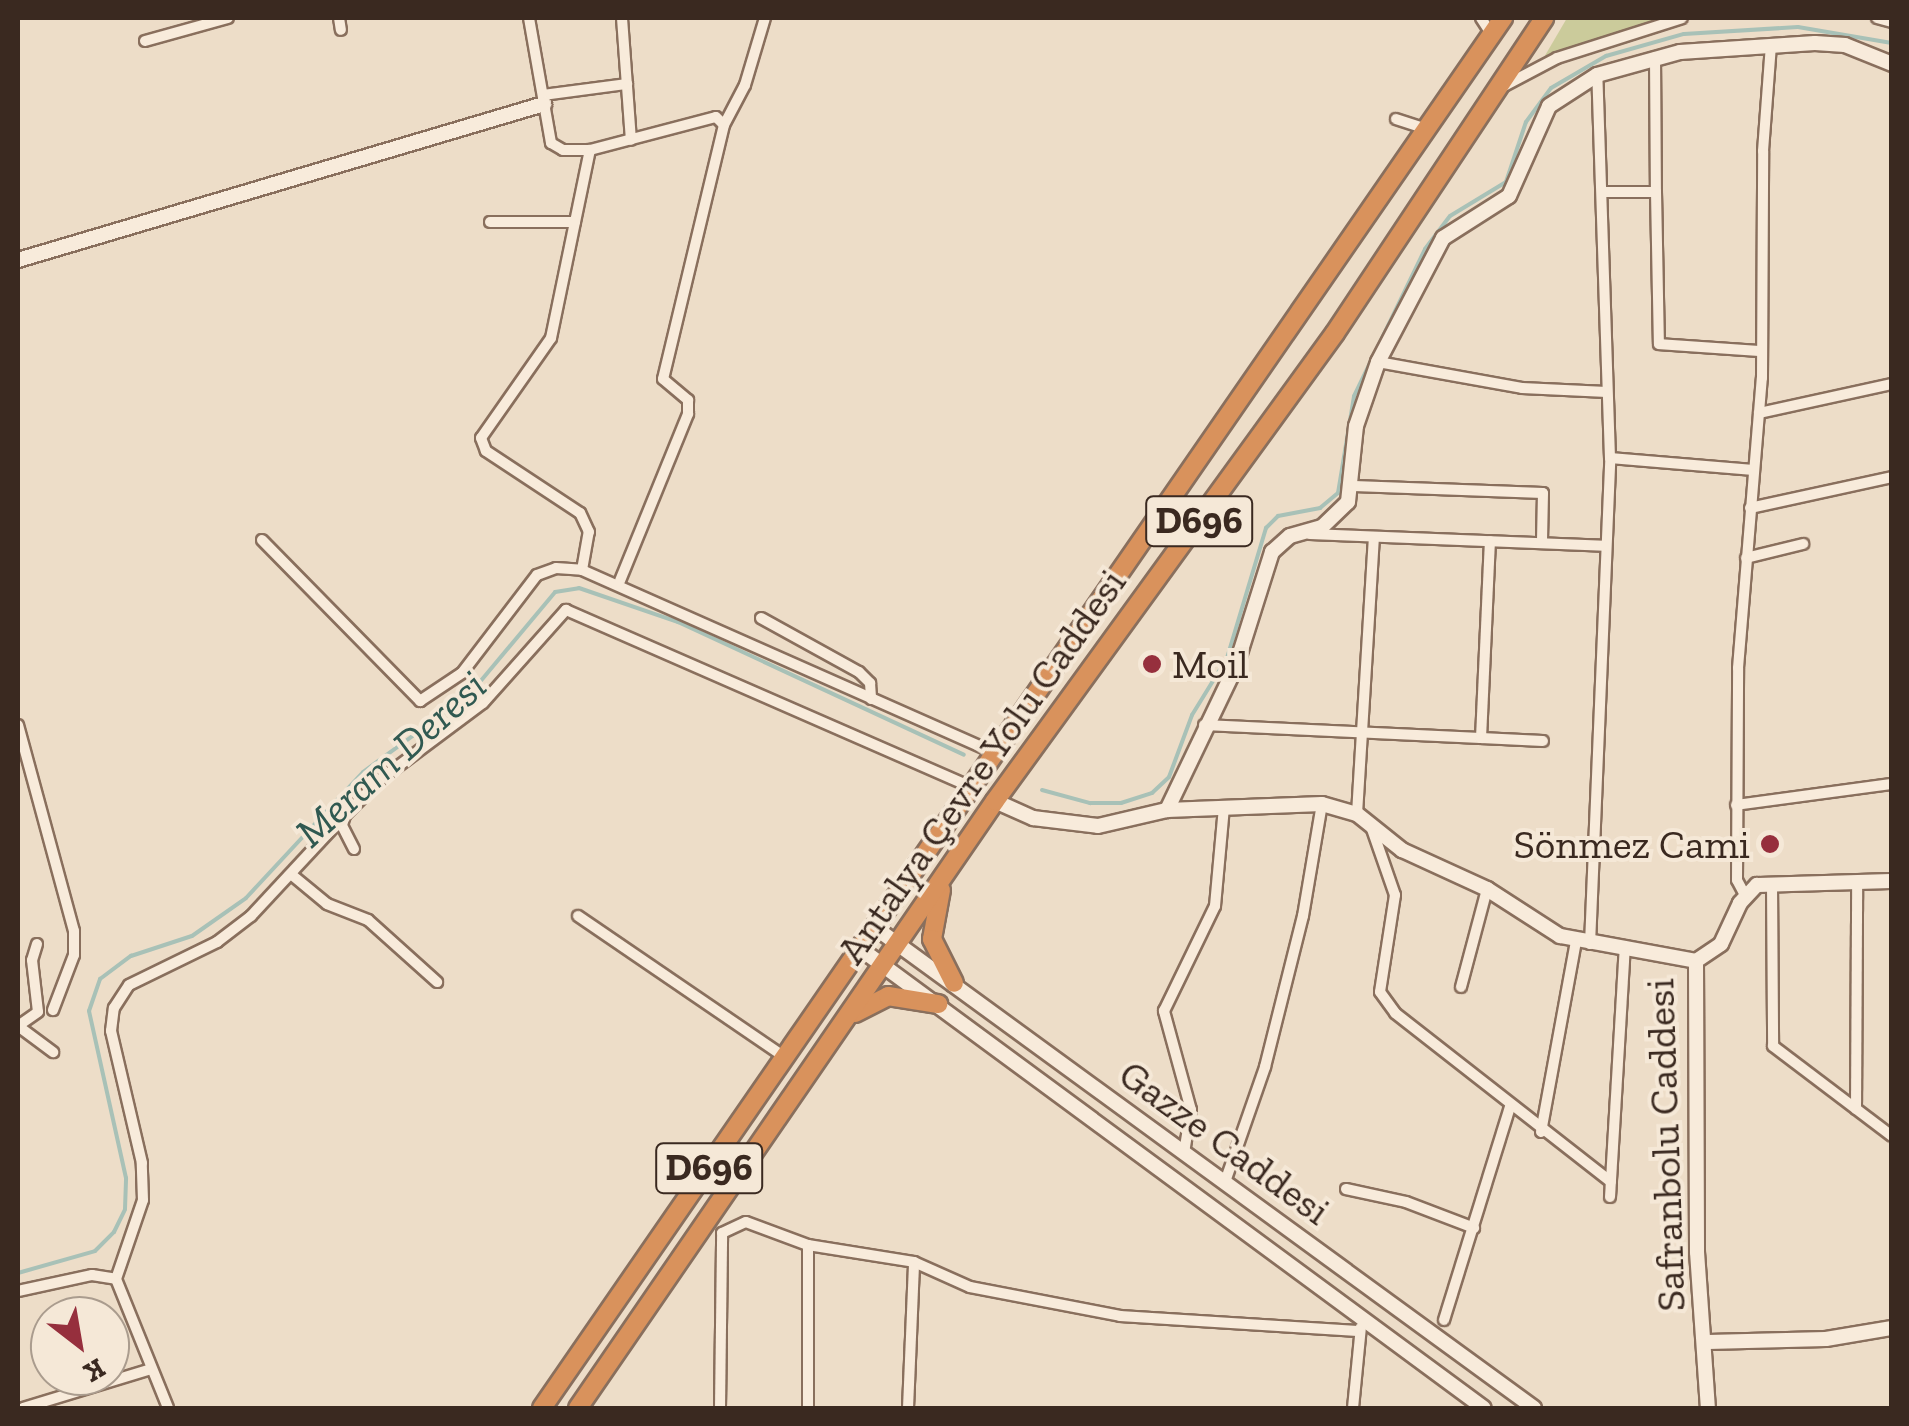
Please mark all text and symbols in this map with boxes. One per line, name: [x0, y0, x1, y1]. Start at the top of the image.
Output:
road number: D696: [1144, 488, 1254, 554]
street label: Antalya Çevre Yolu Caddesi: [826, 559, 1136, 973]
place label: Moil: [1172, 640, 1249, 688]
marker: Moil: [1141, 653, 1163, 675]
water label: Meram Deresi: [285, 660, 497, 858]
place label: Sönmez Cami: [1513, 820, 1750, 868]
marker: Sönmez Cami: [1759, 833, 1781, 855]
street label: Safranbolu Caddesi: [1635, 978, 1695, 1312]
street label: Gazze Caddesi: [1110, 1050, 1340, 1234]
road number: D696: [654, 1135, 764, 1201]
north arrow: [30, 1296, 130, 1396]
text: K: [78, 1351, 111, 1389]

